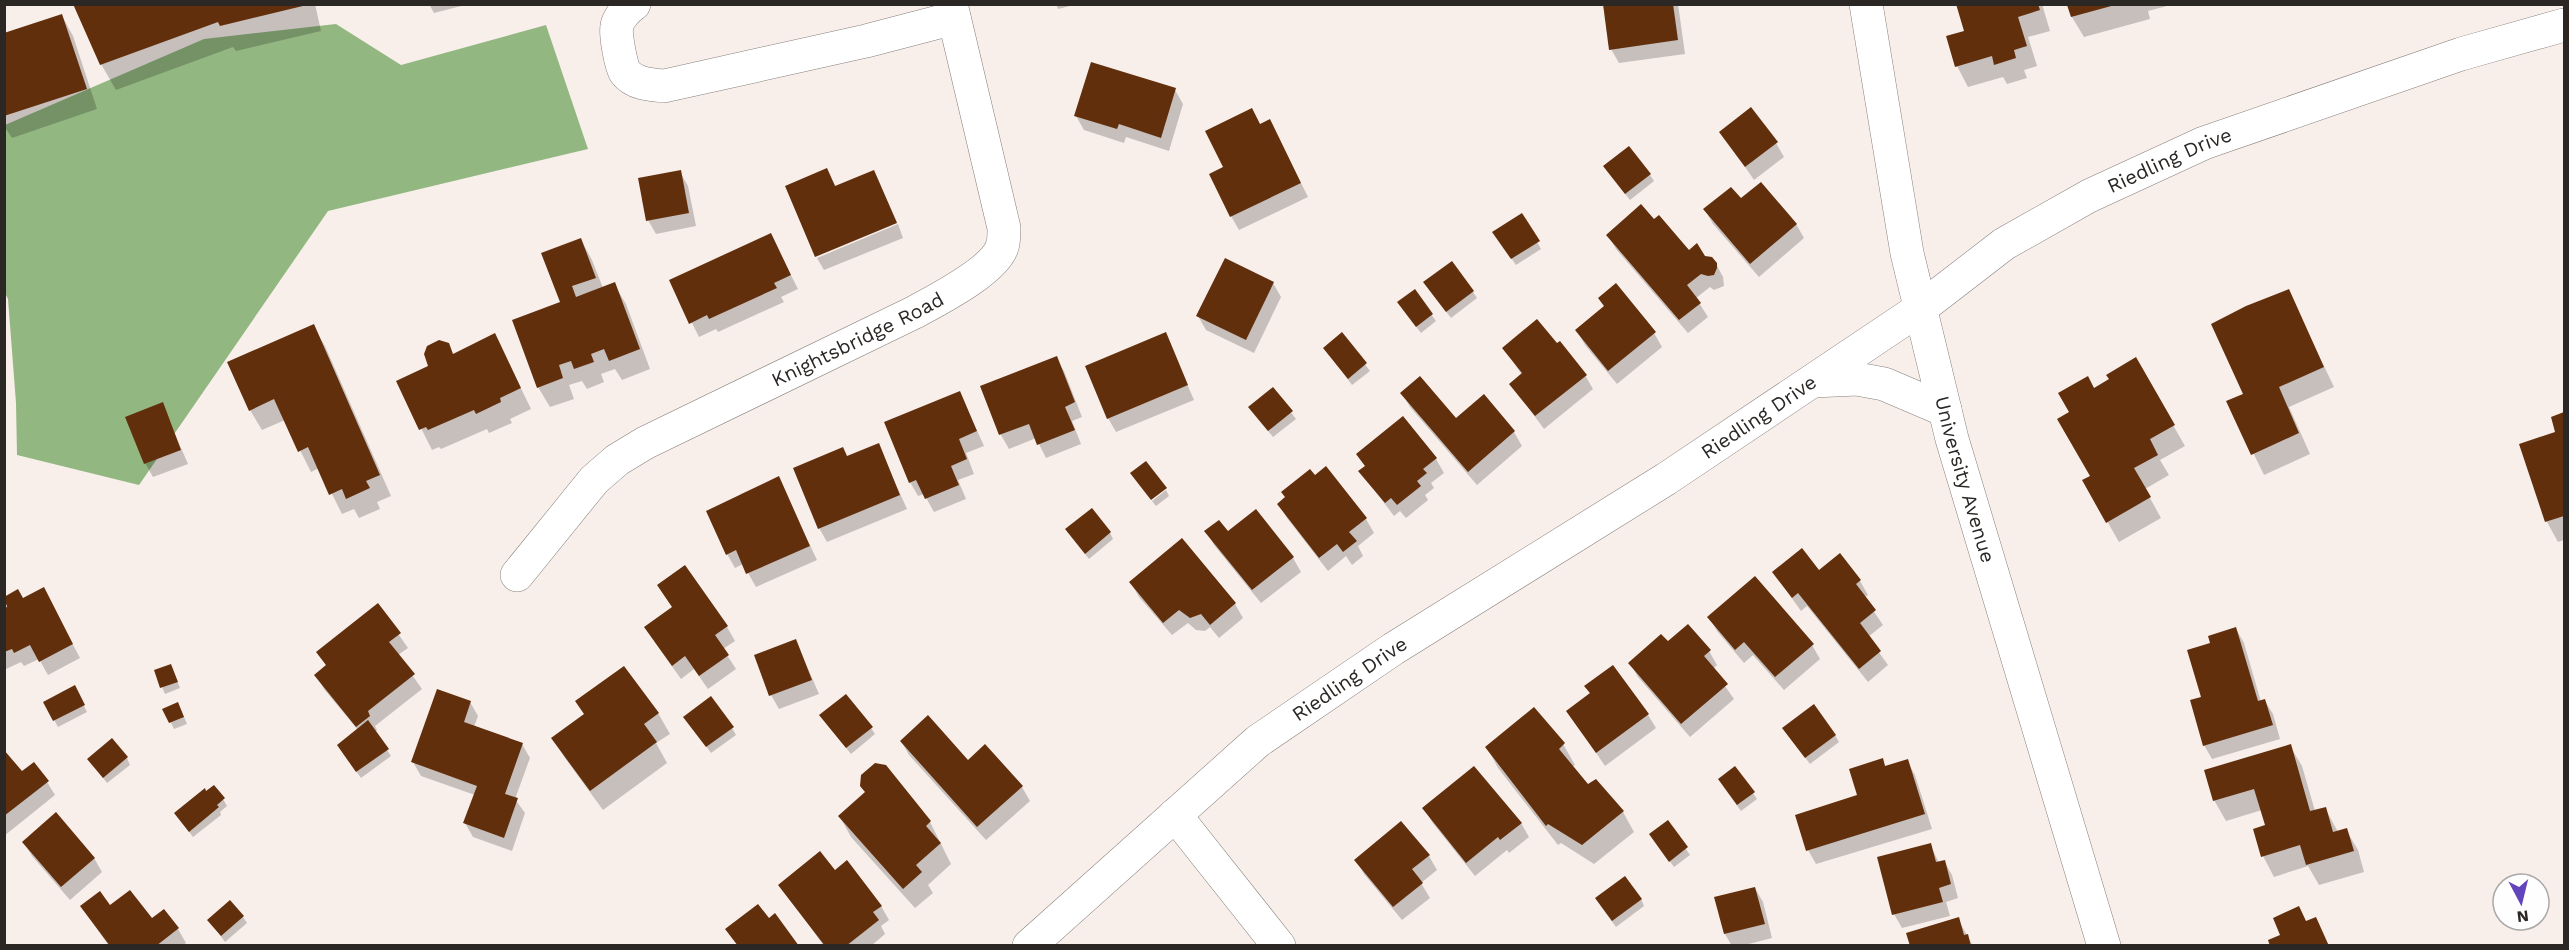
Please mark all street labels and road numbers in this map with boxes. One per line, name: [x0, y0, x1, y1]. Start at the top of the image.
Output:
street label: Riedling Drive: [2103, 122, 2235, 198]
street label: Knightsbridge Road: [767, 287, 948, 392]
street label: Riedling Drive: [1697, 370, 1821, 464]
street label: University Avenue: [1930, 393, 2000, 566]
street label: Riedling Drive: [1287, 631, 1411, 726]

